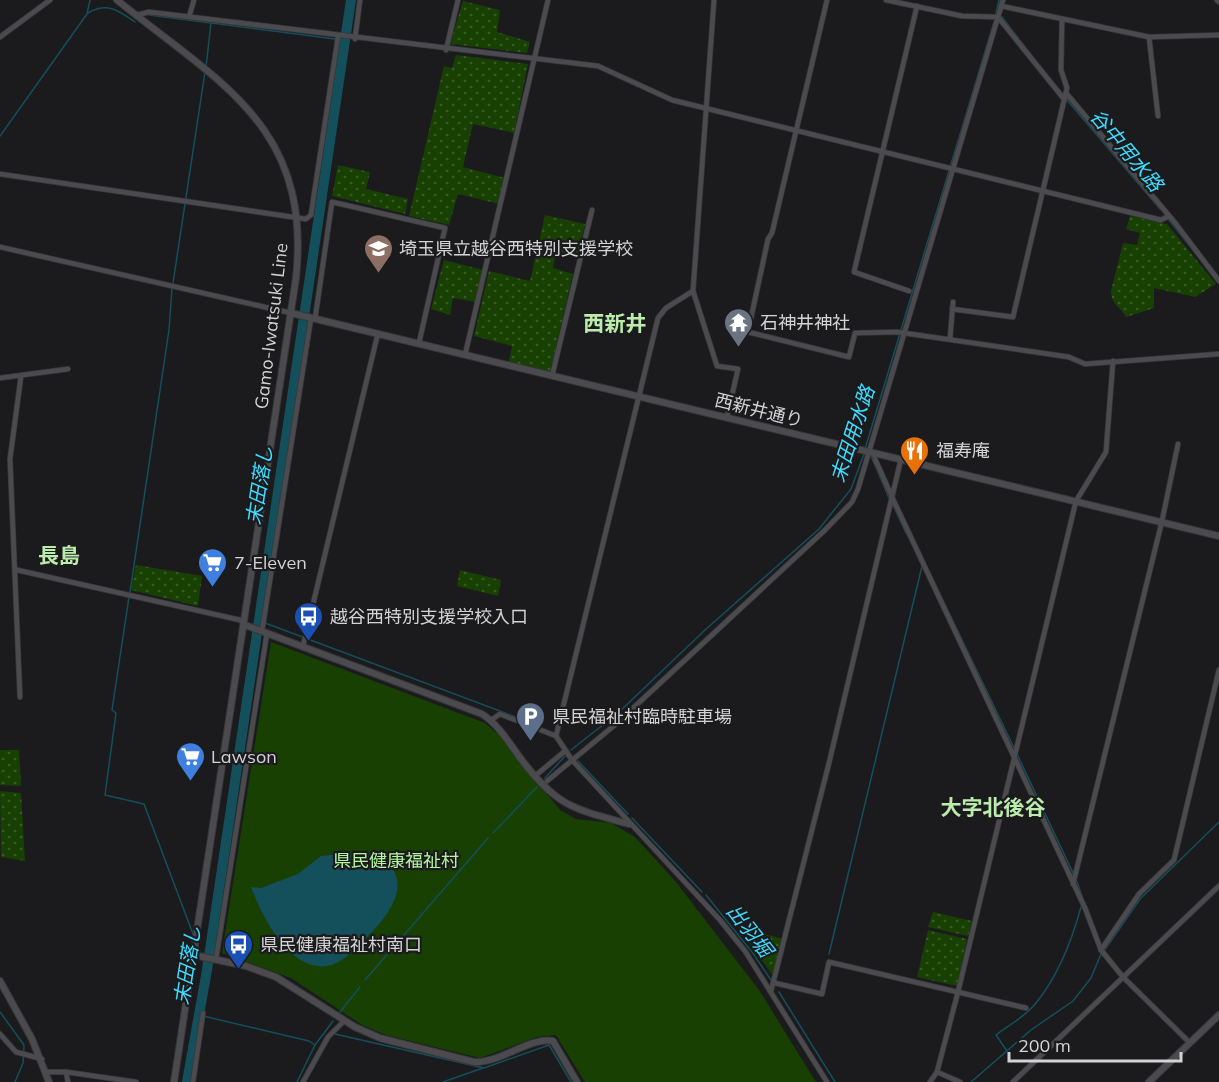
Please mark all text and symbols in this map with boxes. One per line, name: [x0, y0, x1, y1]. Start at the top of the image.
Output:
water label: 谷中用水路: [1085, 104, 1170, 198]
school or university icon: 埼玉県立越谷西特別支援学校: [362, 232, 394, 274]
place label: 埼玉県立越谷西特別支援学校: [399, 237, 633, 260]
street label: Gamo-Iwatsuki Line: [249, 242, 293, 410]
temple icon: 石神井神社: [723, 306, 755, 348]
district label: 西新井: [584, 310, 647, 336]
place label: 石神井神社: [760, 311, 850, 334]
water label: 末田用水路: [825, 381, 880, 485]
street label: 西新井通り: [713, 388, 805, 432]
restaurant icon: 福寿庵: [899, 434, 931, 476]
place label: 福寿庵: [936, 439, 990, 462]
water label: 末田落し: [240, 444, 278, 526]
district label: 長島: [38, 542, 80, 568]
supermarket icon: 7-Eleven: [197, 546, 229, 588]
place label: 7-Eleven: [234, 551, 307, 574]
bus stop icon: 越谷西特別支援学校入口: [293, 600, 325, 642]
place label: 越谷西特別支援学校入口: [330, 605, 528, 628]
parking icon: 県民福祉村臨時駐車場: [515, 700, 547, 742]
place label: 県民福祉村臨時駐車場: [552, 705, 732, 728]
supermarket icon: Lawson: [174, 740, 206, 782]
place label: Lawson: [211, 745, 277, 768]
district label: 大字北後谷: [941, 794, 1046, 820]
park label: 県民健康福祉村: [333, 849, 459, 872]
water label: 出羽堀: [722, 899, 780, 964]
water label: 末田落し: [168, 924, 206, 1006]
bus stop icon: 県民健康福祉村南口: [223, 928, 255, 970]
place label: 県民健康福祉村南口: [260, 933, 422, 956]
scale bar: [1009, 1025, 1182, 1063]
text: 200 m: [1018, 1034, 1071, 1057]

